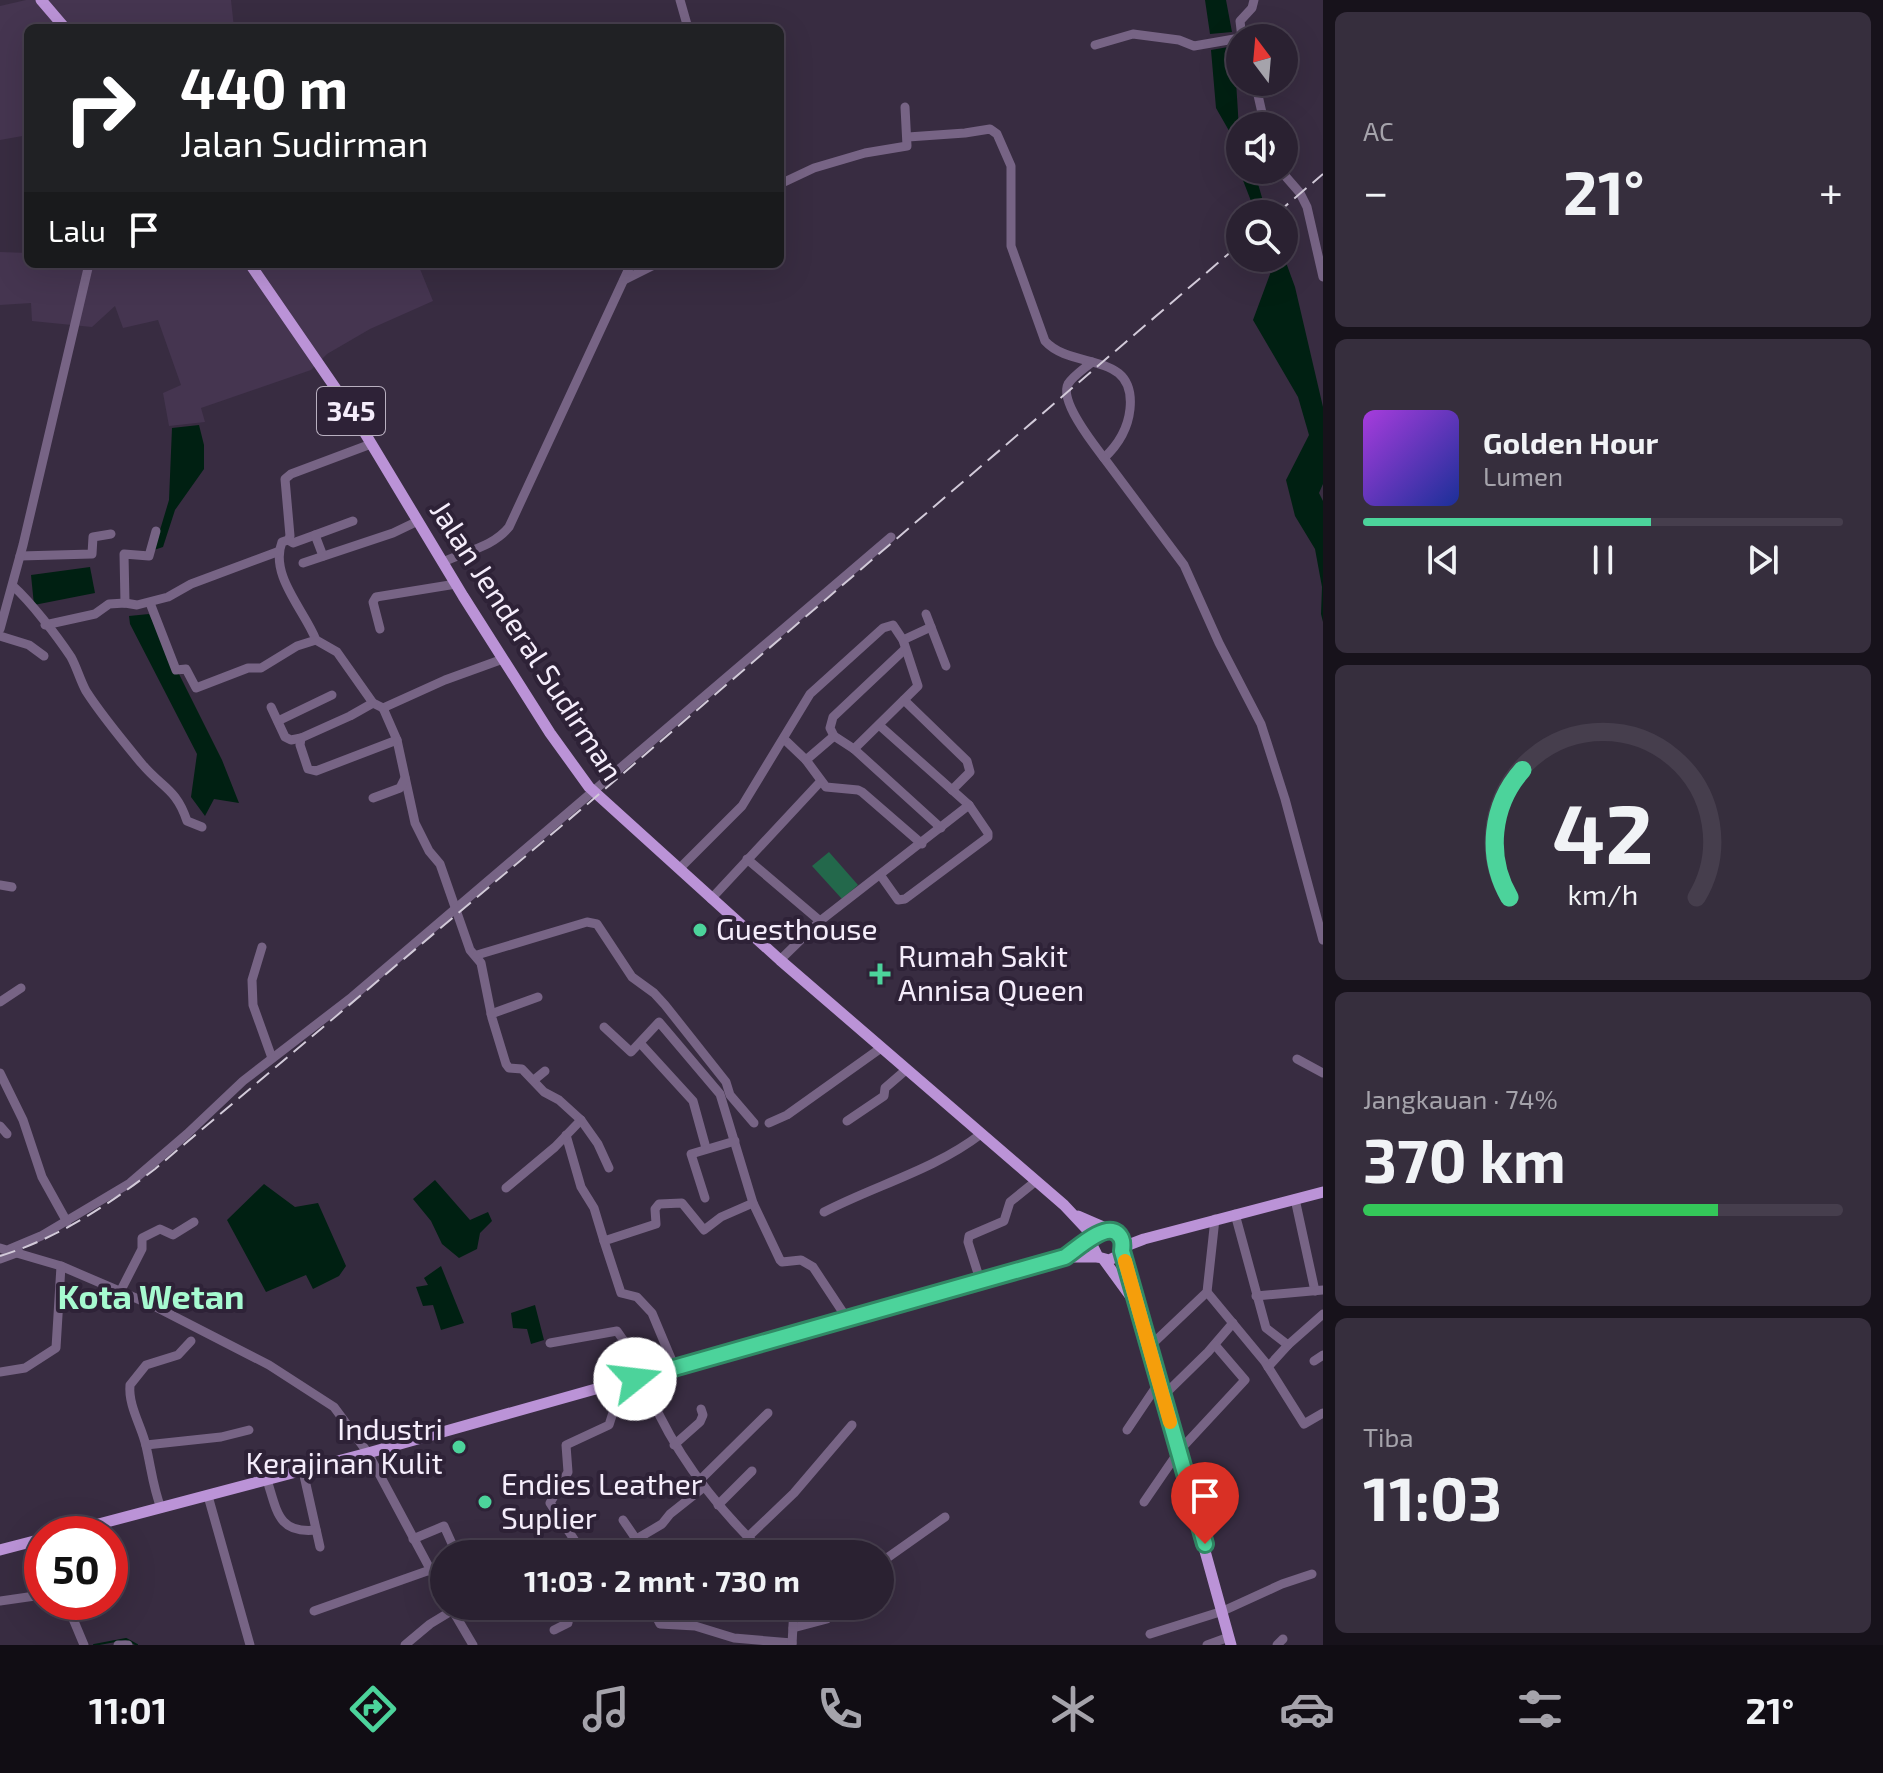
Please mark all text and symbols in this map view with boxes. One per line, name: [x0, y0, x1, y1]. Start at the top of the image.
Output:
north arrow: [1226, 24, 1298, 96]
map controls: [1226, 24, 1298, 272]
text: 440 m: [180, 53, 348, 120]
icon: right: [48, 56, 152, 160]
button: sound: [1226, 112, 1298, 184]
text: AC: [1363, 115, 1394, 146]
text: Jalan Sudirman: [180, 121, 428, 164]
text: 21°: [1563, 155, 1644, 227]
text: −: [1363, 164, 1389, 217]
text: +: [1819, 164, 1843, 217]
button: search: [1226, 200, 1298, 272]
icon: arrive: [122, 208, 166, 252]
text: Lalu: [48, 212, 106, 248]
road number: 345: [317, 387, 385, 435]
text: Golden Hour: [1483, 424, 1658, 460]
text: Lumen: [1483, 460, 1563, 491]
street label: Jalan Jenderal Sudirman: [424, 493, 632, 787]
icon: previous: [1421, 538, 1465, 582]
icon: pause: [1581, 538, 1625, 582]
icon: next: [1741, 538, 1785, 582]
text: 42: [1552, 781, 1654, 881]
text: km/h: [1568, 877, 1638, 912]
place label: Guesthouse: [716, 910, 878, 946]
marker: Guesthouse: [691, 921, 709, 939]
place label: Rumah Sakit Annisa Queen: [898, 937, 1084, 1007]
marker: Rumah Sakit Annisa Queen: [869, 963, 891, 985]
text: Jangkauan · 74%: [1363, 1083, 1558, 1114]
text: 370 km: [1363, 1123, 1566, 1195]
district label: Kota Wetan: [58, 1275, 244, 1316]
position arrow: [593, 1337, 677, 1421]
place label: Industri Kerajinan Kulit: [246, 1410, 443, 1480]
text: Tiba: [1363, 1421, 1414, 1452]
marker: Industri Kerajinan Kulit: [450, 1438, 468, 1456]
text: 11:03: [1363, 1461, 1502, 1533]
pin: [1171, 1462, 1239, 1544]
place label: Endies Leather Suplier: [501, 1465, 703, 1535]
icon: arrive: [1183, 1474, 1227, 1518]
marker: Endies Leather Suplier: [476, 1493, 494, 1511]
speed limit sign: 50: [24, 1516, 128, 1620]
text: 11:03 · 2 mnt · 730 m: [524, 1562, 800, 1598]
icon: directions: [345, 1681, 401, 1737]
icon: music: [578, 1681, 634, 1737]
icon: phone: [812, 1681, 868, 1737]
icon: climate: [1045, 1681, 1101, 1737]
icon: car: [1279, 1681, 1335, 1737]
icon: filters: [1512, 1681, 1568, 1737]
text: 11:01: [89, 1688, 167, 1731]
text: 21°: [1745, 1688, 1794, 1731]

